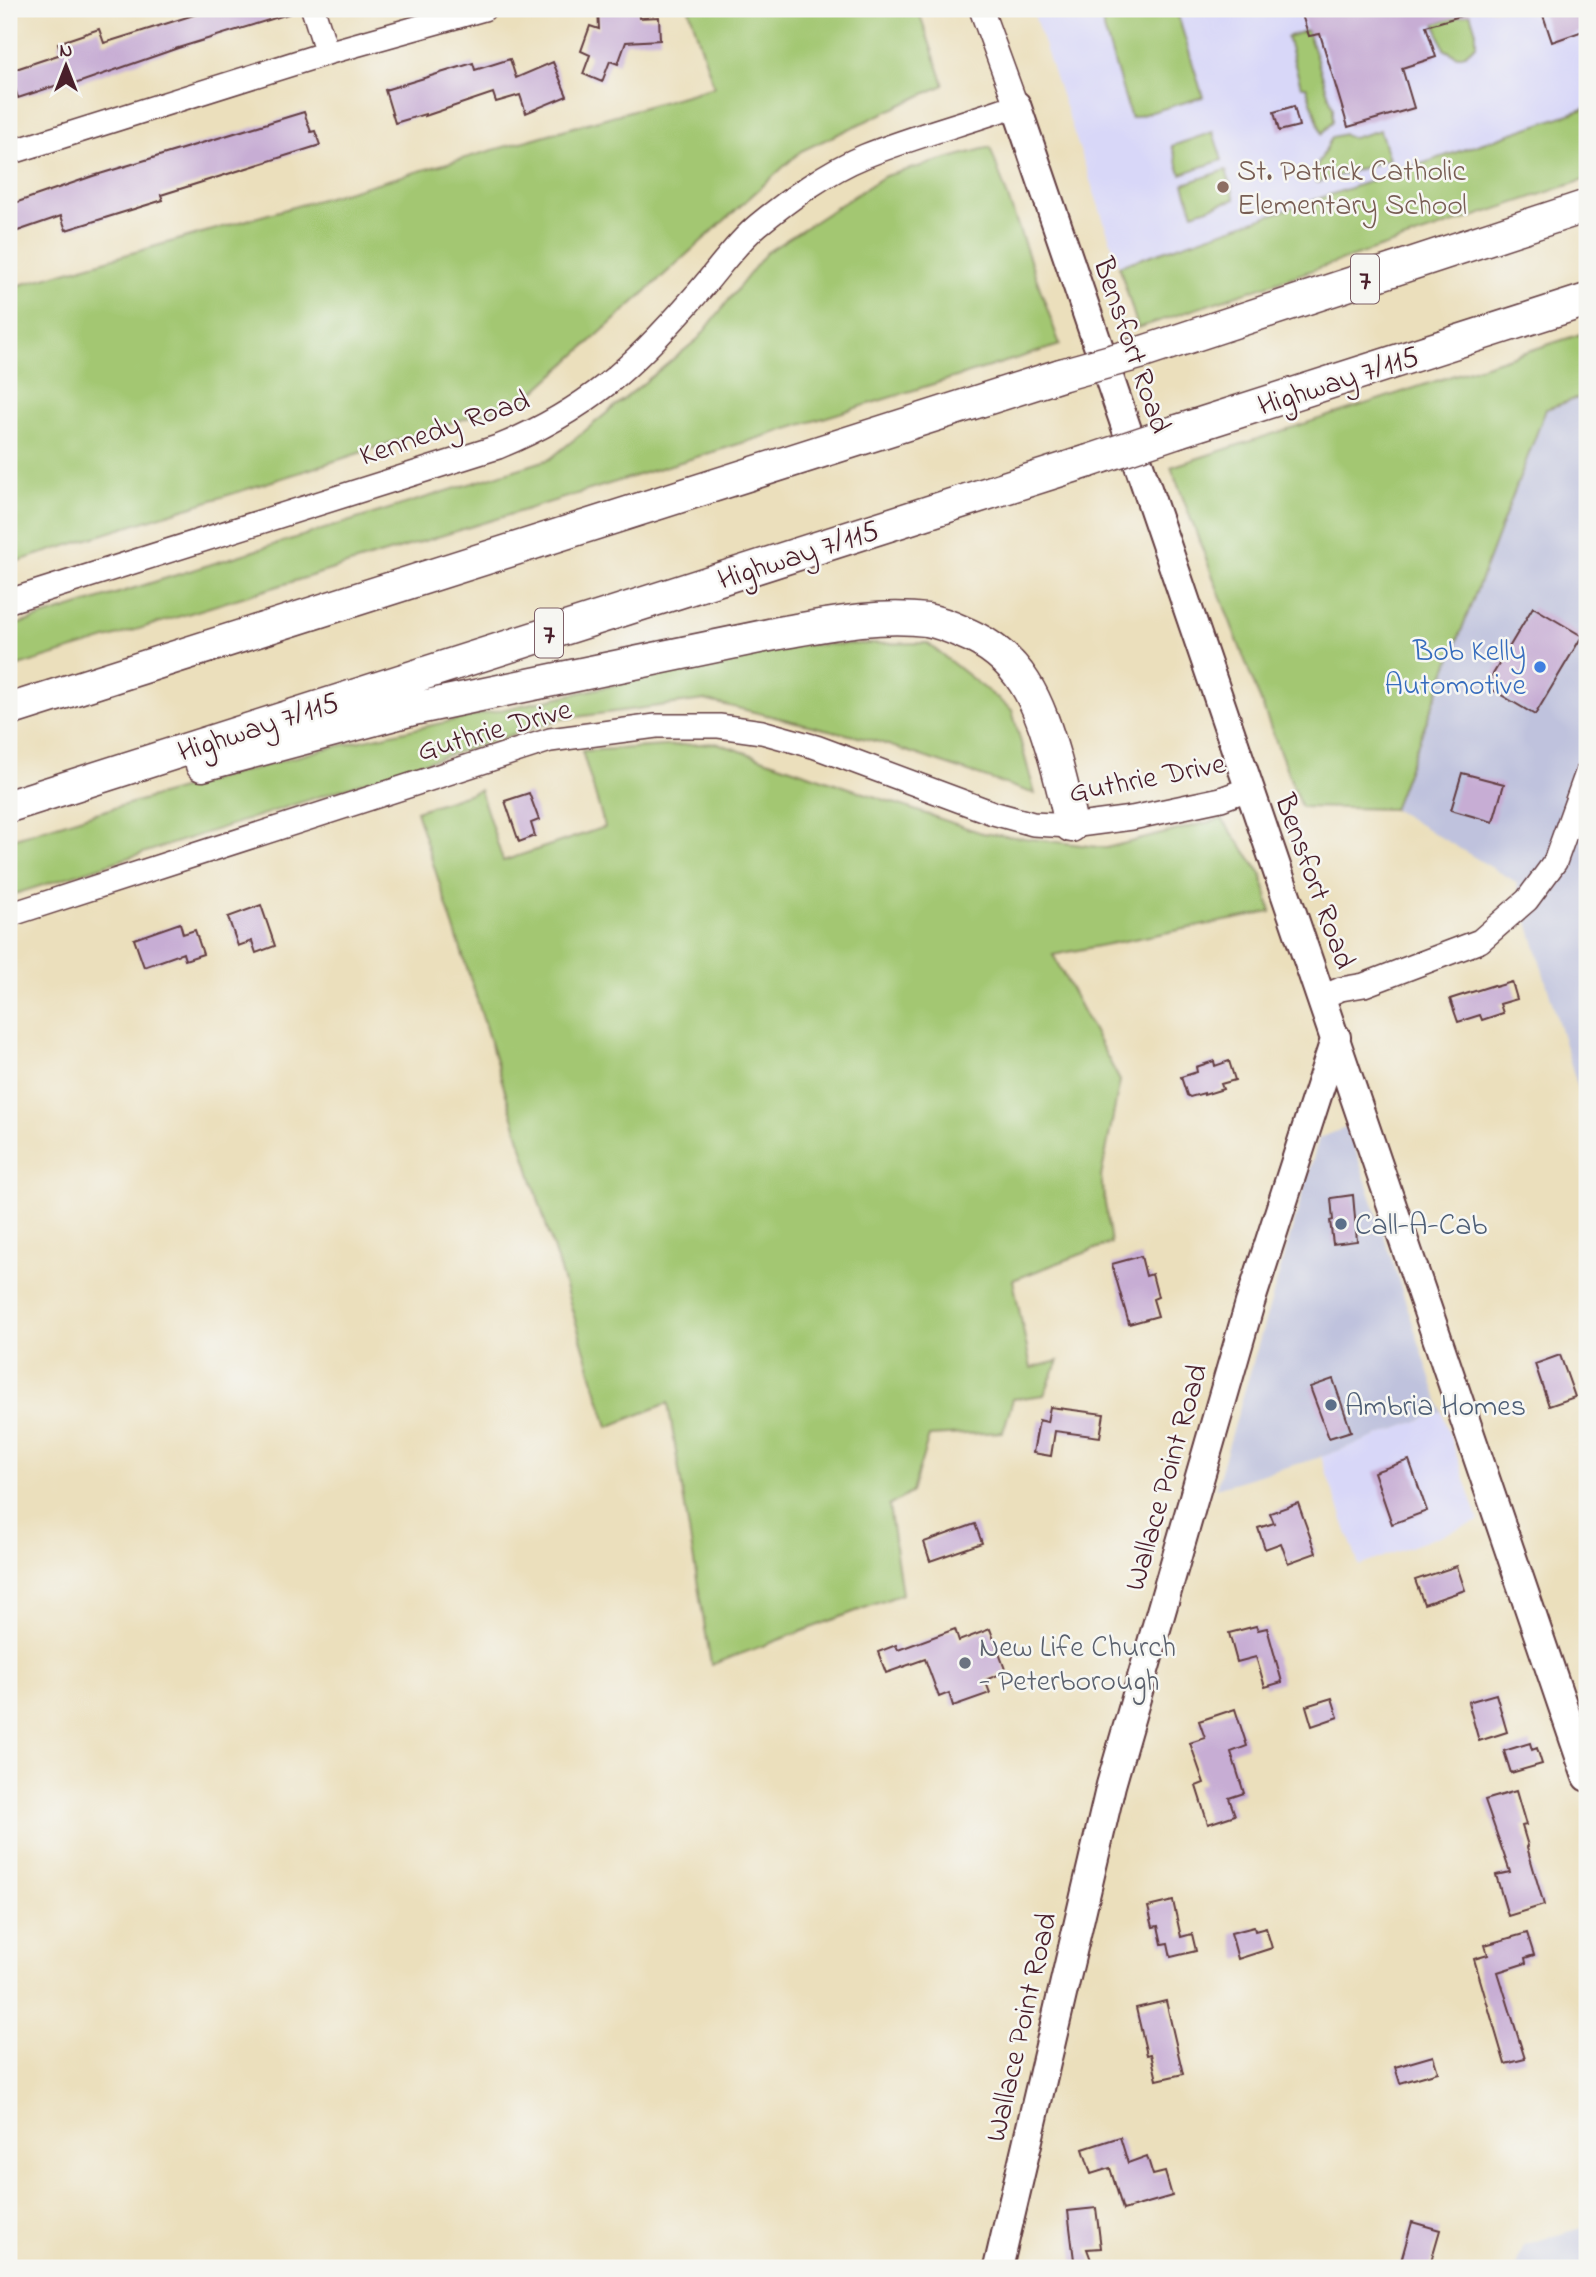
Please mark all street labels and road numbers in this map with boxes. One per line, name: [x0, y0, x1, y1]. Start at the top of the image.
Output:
street label: Bensfort Road: [1079, 251, 1181, 440]
road number: 7: [1351, 254, 1379, 304]
street label: Highway 7/115: [1253, 336, 1425, 430]
street label: Kennedy Road: [354, 380, 536, 480]
street label: Highway 7/115: [713, 510, 885, 604]
road number: 7: [535, 608, 563, 658]
street label: Highway 7/115: [173, 682, 345, 776]
street label: Guthrie Drive: [413, 689, 578, 775]
street label: Guthrie Drive: [1066, 743, 1230, 817]
street label: Bensfort Road: [1261, 787, 1365, 976]
street label: Wallace Point Road: [1114, 1359, 1221, 1596]
street label: Wallace Point Road: [975, 1909, 1071, 2147]

